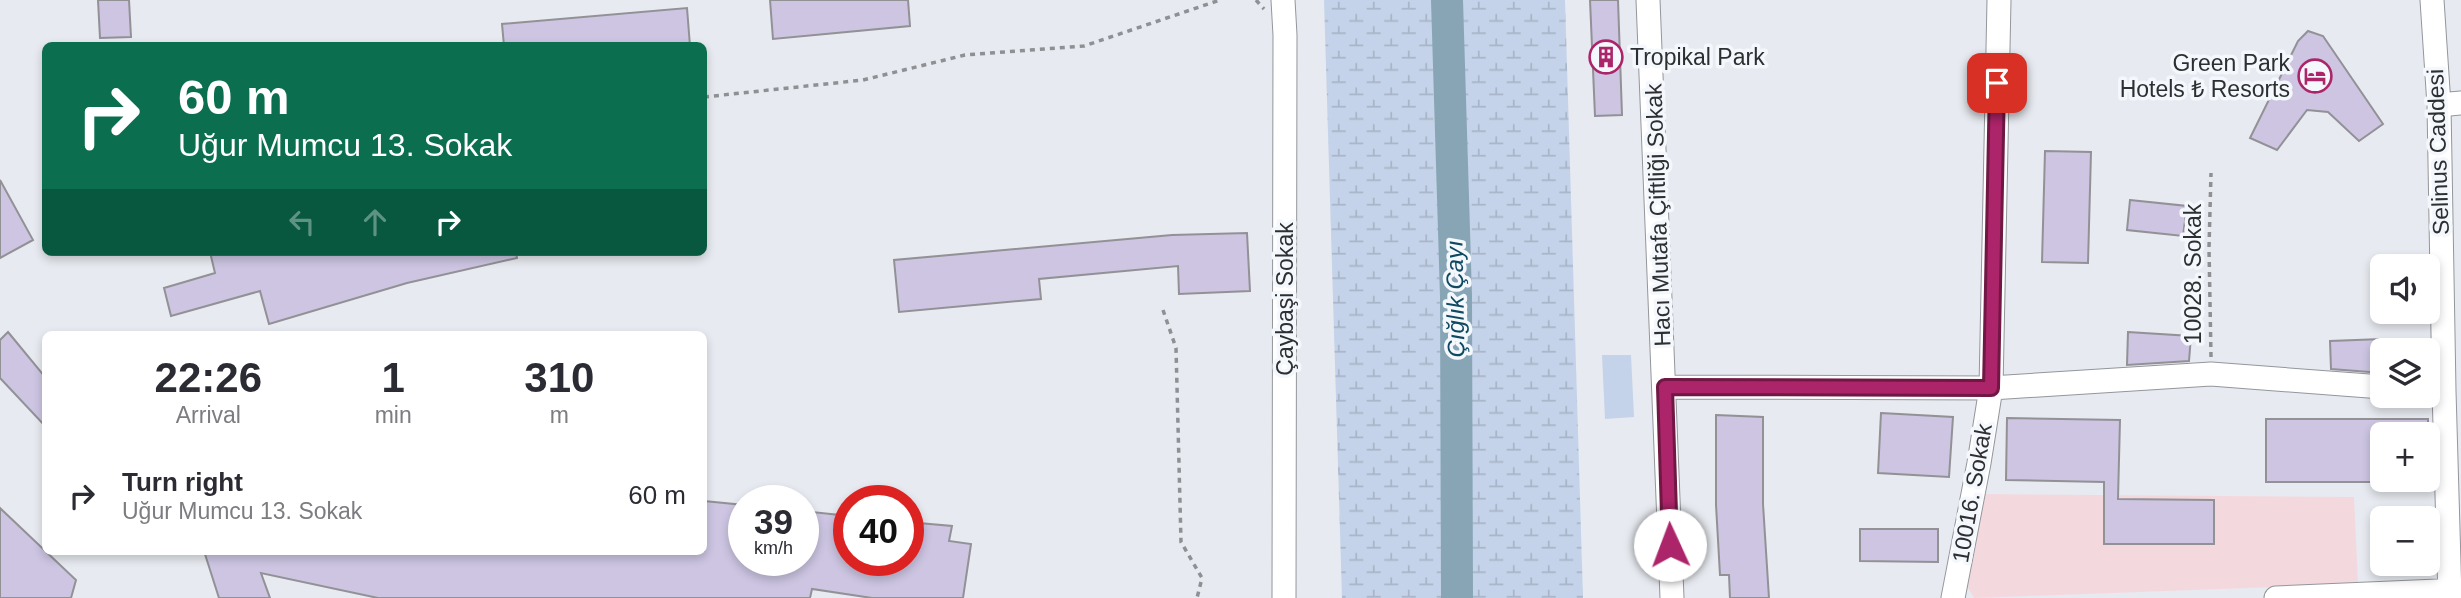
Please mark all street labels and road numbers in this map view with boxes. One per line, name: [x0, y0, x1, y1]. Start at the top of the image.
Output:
street label: Selinus Caddesi: [2422, 68, 2454, 236]
street label: Hacı Mutafa Çiftliği Sokak: [1640, 82, 1676, 347]
street label: 10028. Sokak: [2180, 203, 2206, 344]
street label: Çaybaşi Sokak: [1272, 222, 1298, 376]
street label: 10016. Sokak: [1947, 421, 1997, 565]

